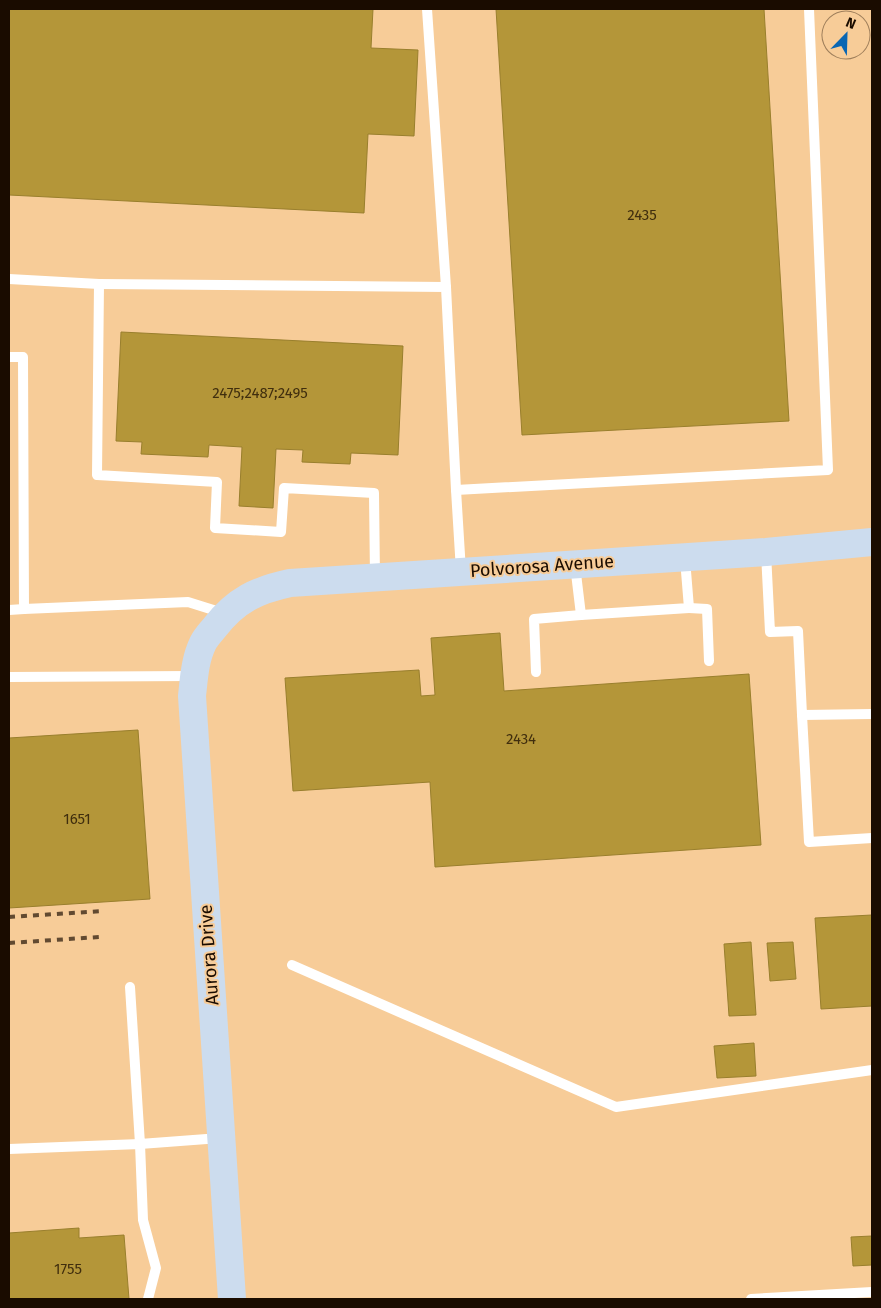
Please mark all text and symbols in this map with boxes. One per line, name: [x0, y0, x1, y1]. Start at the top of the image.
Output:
north arrow: [821, 10, 871, 60]
text: N: [843, 14, 858, 33]
house number: 2435: [627, 206, 657, 224]
house number: 2475;2487;2495: [212, 384, 308, 402]
street label: Polvorosa Avenue: [469, 550, 615, 582]
house number: 2434: [506, 730, 536, 748]
house number: 1651: [63, 810, 91, 828]
street label: Aurora Drive: [195, 904, 223, 1006]
house number: 1755: [54, 1260, 82, 1278]

